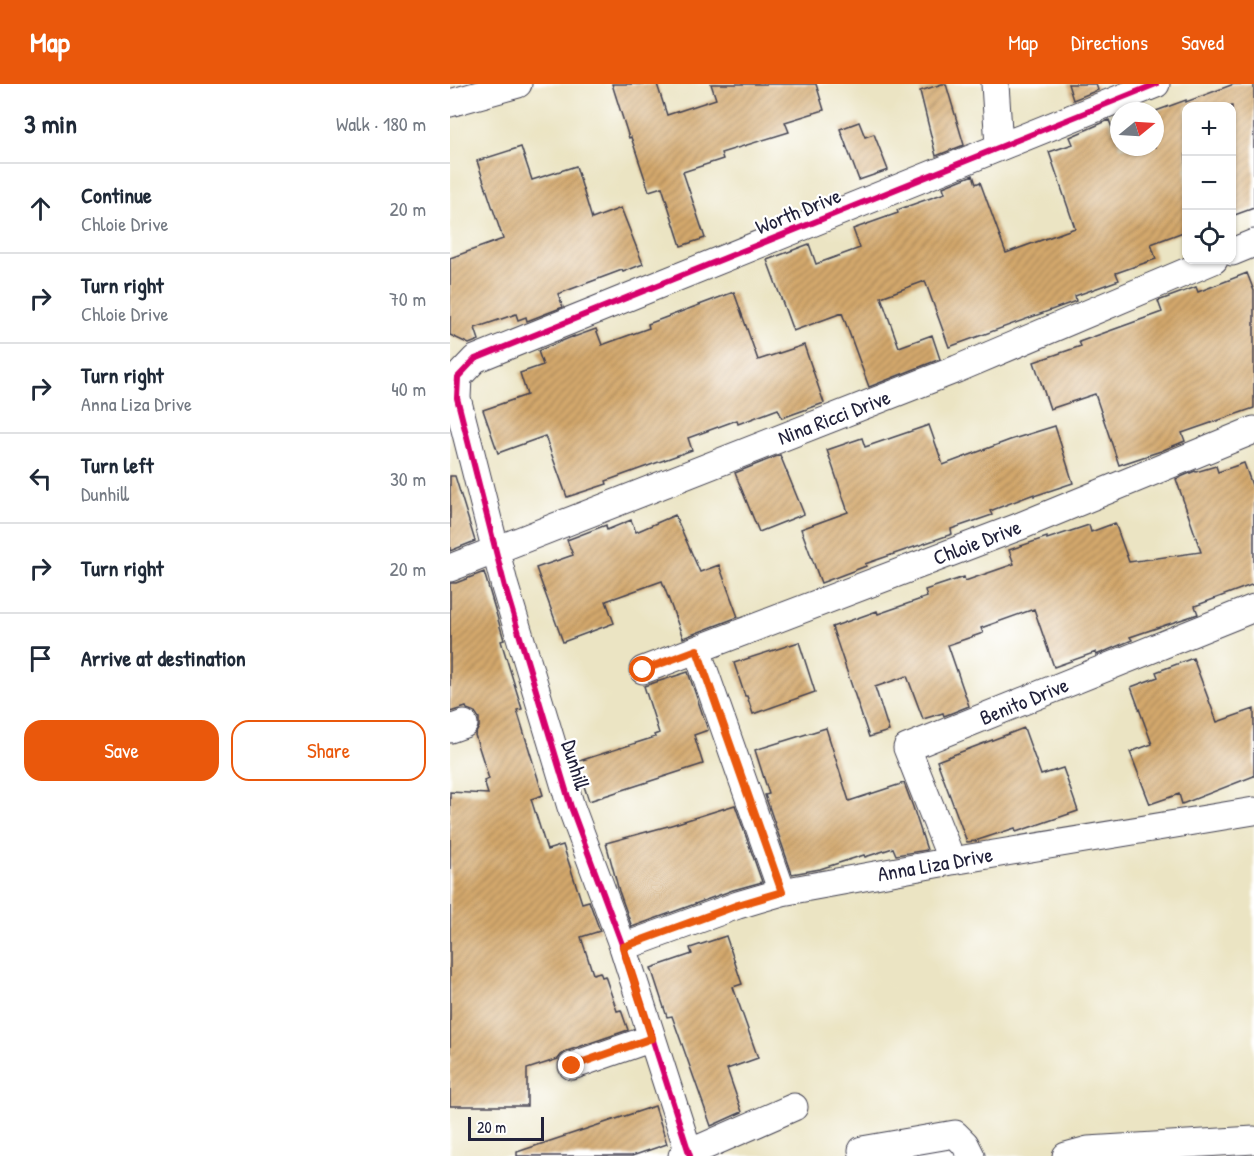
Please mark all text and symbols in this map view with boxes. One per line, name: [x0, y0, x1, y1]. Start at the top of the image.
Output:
text: Map: [30, 23, 70, 61]
text: Map: [1008, 28, 1038, 57]
text: Directions: [1071, 28, 1148, 57]
text: Saved: [1181, 28, 1224, 57]
north arrow: [1110, 102, 1164, 156]
map controls: [1182, 102, 1236, 264]
button: +: [1182, 102, 1236, 156]
text: 3 min: [24, 106, 77, 141]
text: Walk · 180 m: [336, 110, 426, 137]
button: −: [1182, 156, 1236, 210]
text: Continue: [81, 180, 152, 210]
street label: Worth Drive: [751, 181, 845, 241]
icon: ahead: [24, 192, 57, 225]
text: 20 m: [389, 195, 426, 222]
text: Chloie Drive: [81, 210, 168, 237]
button: locate: [1182, 210, 1236, 264]
text: Turn right: [81, 270, 164, 300]
icon: right: [24, 282, 57, 315]
text: 70 m: [389, 285, 426, 312]
text: Chloie Drive: [81, 300, 168, 327]
text: Turn right: [81, 360, 164, 390]
icon: right: [24, 372, 57, 405]
text: 40 m: [391, 375, 426, 402]
street label: Nina Ricci Drive: [774, 382, 894, 452]
text: Anna Liza Drive: [81, 390, 192, 417]
text: Turn left: [81, 450, 154, 480]
icon: left: [24, 462, 57, 495]
text: 30 m: [390, 465, 426, 492]
text: Dunhill: [81, 480, 129, 507]
street label: Chloie Drive: [929, 512, 1025, 572]
icon: right: [24, 552, 57, 585]
text: Turn right: [81, 553, 164, 583]
text: 20 m: [389, 555, 426, 582]
icon: arrive: [24, 642, 57, 675]
text: Arrive at destination: [81, 643, 246, 673]
route start: [629, 656, 655, 682]
street label: Benito Drive: [975, 670, 1073, 732]
button: Save: [24, 720, 219, 781]
button: Share: [231, 720, 426, 781]
street label: Dunhill: [555, 737, 598, 794]
street label: Anna Liza Drive: [875, 840, 995, 888]
route end: [558, 1052, 584, 1078]
scale bar: [468, 1114, 544, 1142]
text: 20 m: [477, 1116, 506, 1138]

